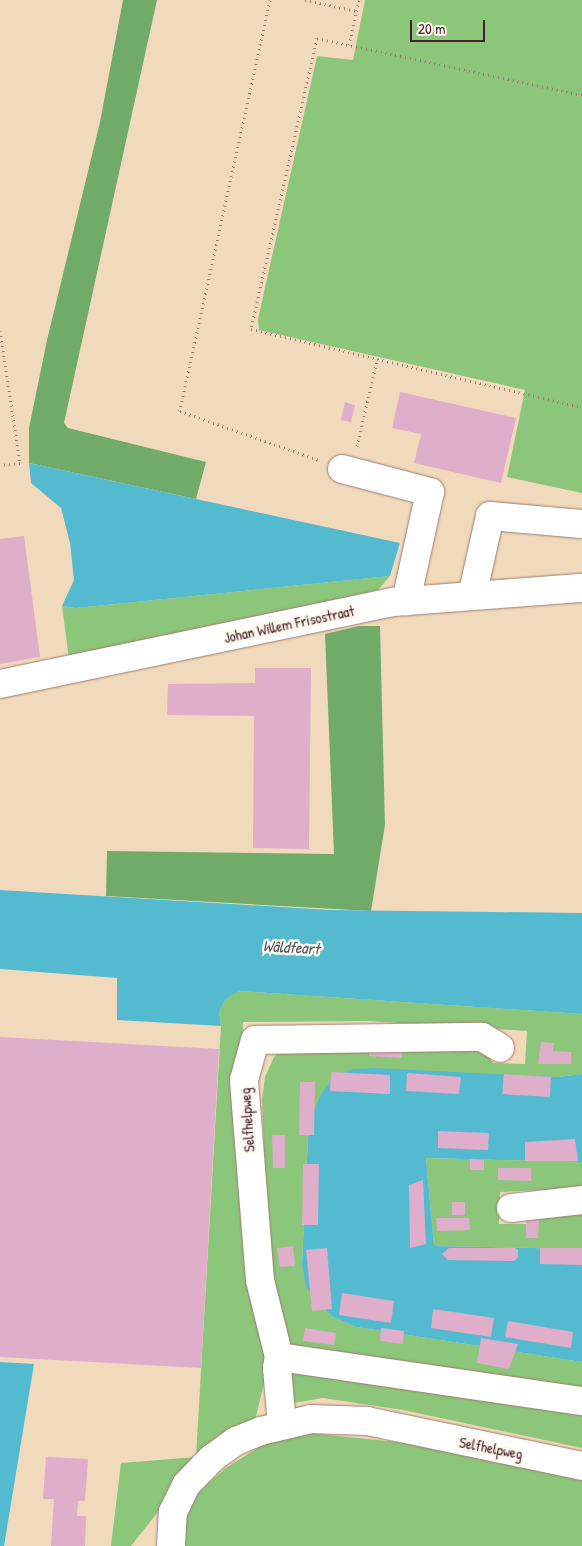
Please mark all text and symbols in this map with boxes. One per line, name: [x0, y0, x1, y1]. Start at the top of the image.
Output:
scale bar: [412, 10, 487, 42]
text: 20 m: [418, 18, 445, 39]
street label: Johan Willem Frisostraat: [222, 601, 356, 647]
water label: Wâldfeart: [262, 936, 320, 958]
street label: Selfhelpweg: [236, 1087, 258, 1153]
street label: Selfhelpweg: [458, 1433, 524, 1463]

